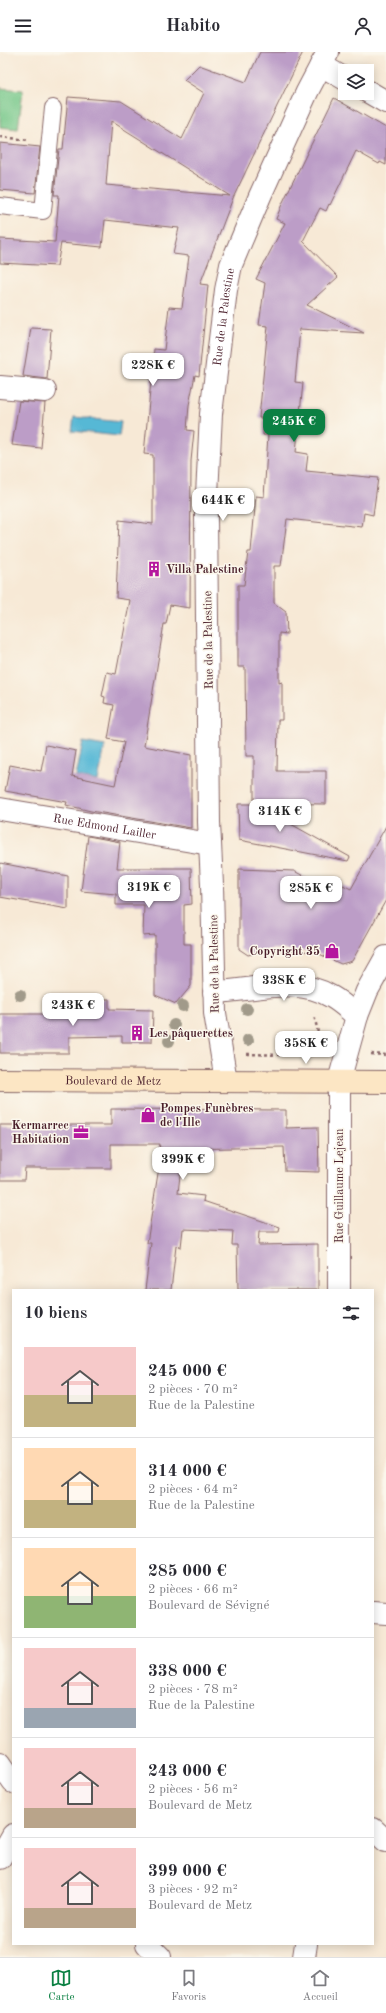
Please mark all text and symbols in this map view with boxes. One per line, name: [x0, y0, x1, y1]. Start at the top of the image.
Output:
icon: menu: [12, 15, 34, 37]
icon: person: [352, 15, 374, 37]
text: Habito: [166, 17, 220, 35]
map controls: [338, 64, 374, 100]
button: layers: [338, 64, 374, 100]
street label: Rue de la Palestine: [212, 267, 237, 367]
pin: 228K €: [120, 353, 186, 387]
text: 228K €: [131, 359, 175, 372]
pin: 245K €: [261, 409, 327, 443]
text: 245K €: [272, 415, 316, 428]
pin: 644K €: [190, 488, 256, 522]
text: 644K €: [201, 494, 245, 507]
building icon: Villa Palestine: [145, 560, 163, 578]
place label: Villa Palestine: [166, 564, 244, 576]
street label: Rue de la Palestine: [202, 590, 216, 689]
pin: 314K €: [247, 799, 313, 833]
text: 314K €: [258, 805, 302, 818]
street label: Rue Edmond Lailler: [52, 813, 157, 842]
pin: 319K €: [116, 875, 182, 909]
pin: 285K €: [278, 876, 344, 910]
text: 319K €: [127, 881, 171, 894]
text: 285K €: [289, 882, 333, 895]
street label: Rue de la Palestine: [208, 914, 222, 1013]
shop icon: Copyright 35: [323, 942, 341, 960]
place label: Copyright 35: [249, 945, 320, 958]
pin: 338K €: [251, 968, 317, 1002]
text: 338K €: [262, 974, 306, 987]
pin: 243K €: [40, 993, 106, 1027]
text: 243K €: [51, 999, 95, 1012]
building icon: Les pâquerettes: [128, 1024, 146, 1042]
place label: Les pâquerettes: [149, 1028, 233, 1040]
pin: 358K €: [273, 1031, 339, 1065]
text: 358K €: [284, 1037, 328, 1050]
street label: Boulevard de Metz: [65, 1075, 161, 1088]
place label: Pompes Funèbres de l'Ille: [160, 1103, 254, 1129]
shop icon: Pompes Funèbres de l'Ille: [139, 1106, 157, 1124]
place label: Kermarrec Habitation: [11, 1120, 69, 1146]
office icon: Kermarrec Habitation: [72, 1123, 90, 1141]
street label: Rue Guillaume Lejean: [334, 1128, 346, 1243]
pin: 399K €: [150, 1147, 216, 1181]
text: 399K €: [161, 1153, 205, 1166]
icon: filters: [340, 1302, 362, 1324]
text: 10 biens: [24, 1305, 87, 1322]
icon: home: [56, 1363, 104, 1411]
text: 245 000 €: [148, 1363, 227, 1380]
text: 2 pièces · 70 m²: [148, 1383, 238, 1396]
text: Rue de la Palestine: [148, 1399, 255, 1412]
text: 314 000 €: [148, 1463, 227, 1480]
icon: home: [56, 1464, 104, 1512]
text: 2 pièces · 64 m²: [148, 1483, 238, 1496]
text: Rue de la Palestine: [148, 1499, 255, 1512]
text: 285 000 €: [148, 1563, 227, 1580]
icon: home: [56, 1564, 104, 1612]
text: 2 pièces · 66 m²: [148, 1583, 238, 1596]
text: Boulevard de Sévigné: [148, 1599, 269, 1612]
text: 338 000 €: [148, 1663, 227, 1680]
icon: home: [56, 1664, 104, 1712]
text: 2 pièces · 78 m²: [148, 1683, 238, 1696]
text: Rue de la Palestine: [148, 1699, 255, 1712]
text: 243 000 €: [148, 1763, 227, 1780]
icon: home: [56, 1764, 104, 1812]
text: 2 pièces · 56 m²: [148, 1783, 238, 1796]
text: Boulevard de Metz: [148, 1799, 252, 1812]
text: 399 000 €: [148, 1863, 227, 1880]
icon: home: [56, 1864, 104, 1912]
text: 3 pièces · 92 m²: [148, 1883, 238, 1896]
text: Boulevard de Metz: [148, 1899, 252, 1912]
tab: Carte: [48, 1967, 75, 2005]
tab: Favoris: [171, 1967, 206, 2005]
tab: Accueil: [303, 1967, 338, 2005]

